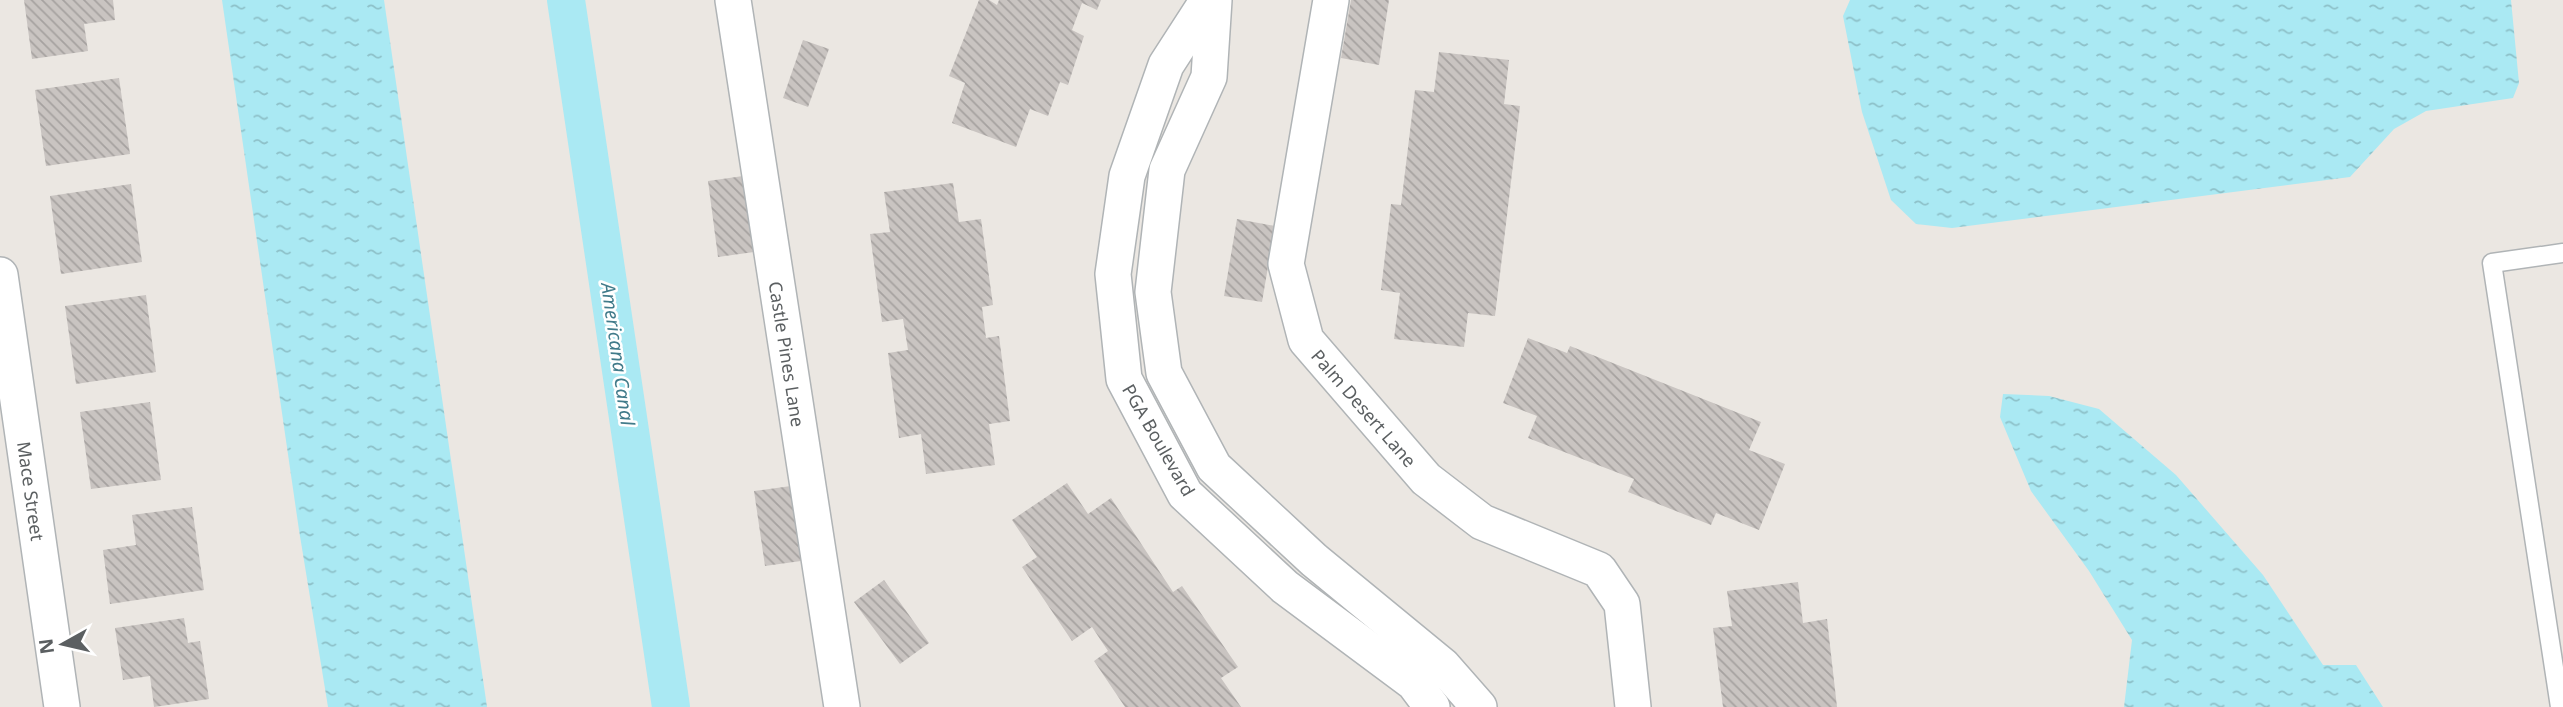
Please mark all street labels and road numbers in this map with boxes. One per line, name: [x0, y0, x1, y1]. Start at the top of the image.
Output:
street label: Castle Pines Lane: [764, 280, 810, 428]
street label: Palm Desert Lane: [1306, 344, 1422, 472]
street label: PGA Boulevard: [1117, 380, 1201, 500]
street label: Mace Street: [12, 440, 50, 543]

